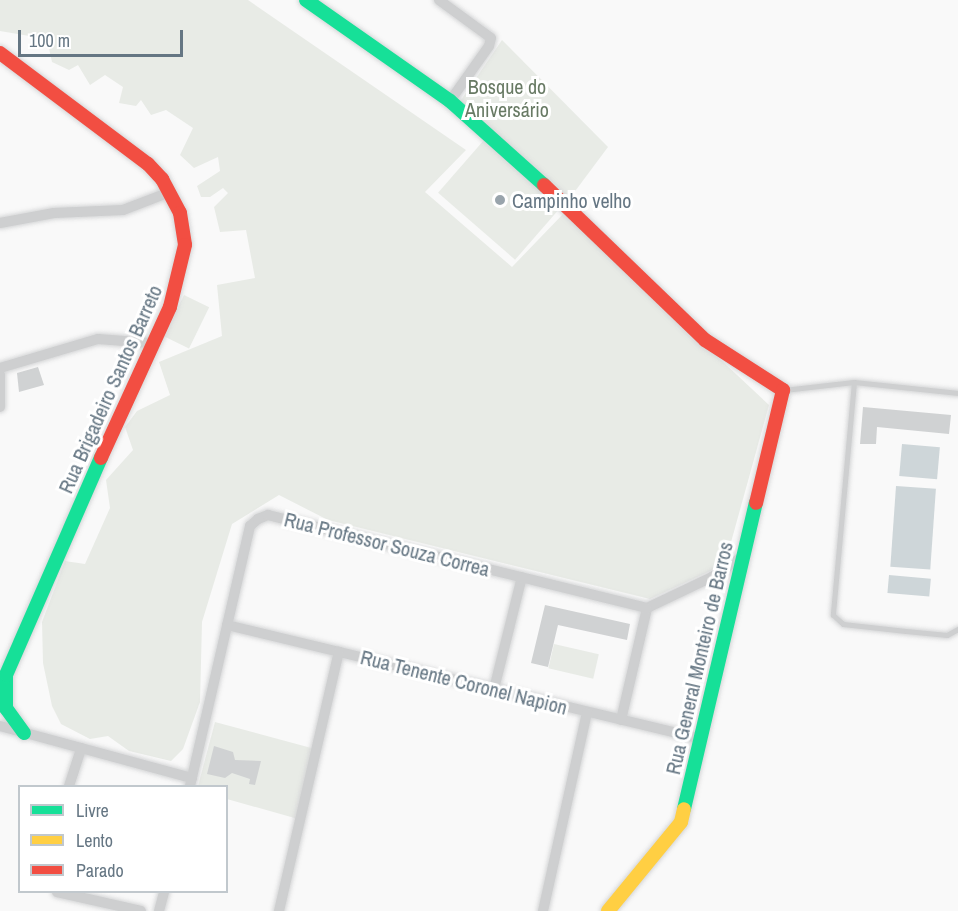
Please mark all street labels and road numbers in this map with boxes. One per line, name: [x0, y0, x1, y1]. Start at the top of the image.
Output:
street label: Rua Brigadeiro Santos Barreto: [53, 281, 167, 497]
street label: Rua Professor Souza Correa: [282, 507, 492, 581]
street label: Rua General Monteiro de Barros: [661, 539, 737, 777]
street label: Rua Tenente Coronel Napion: [358, 645, 570, 719]

